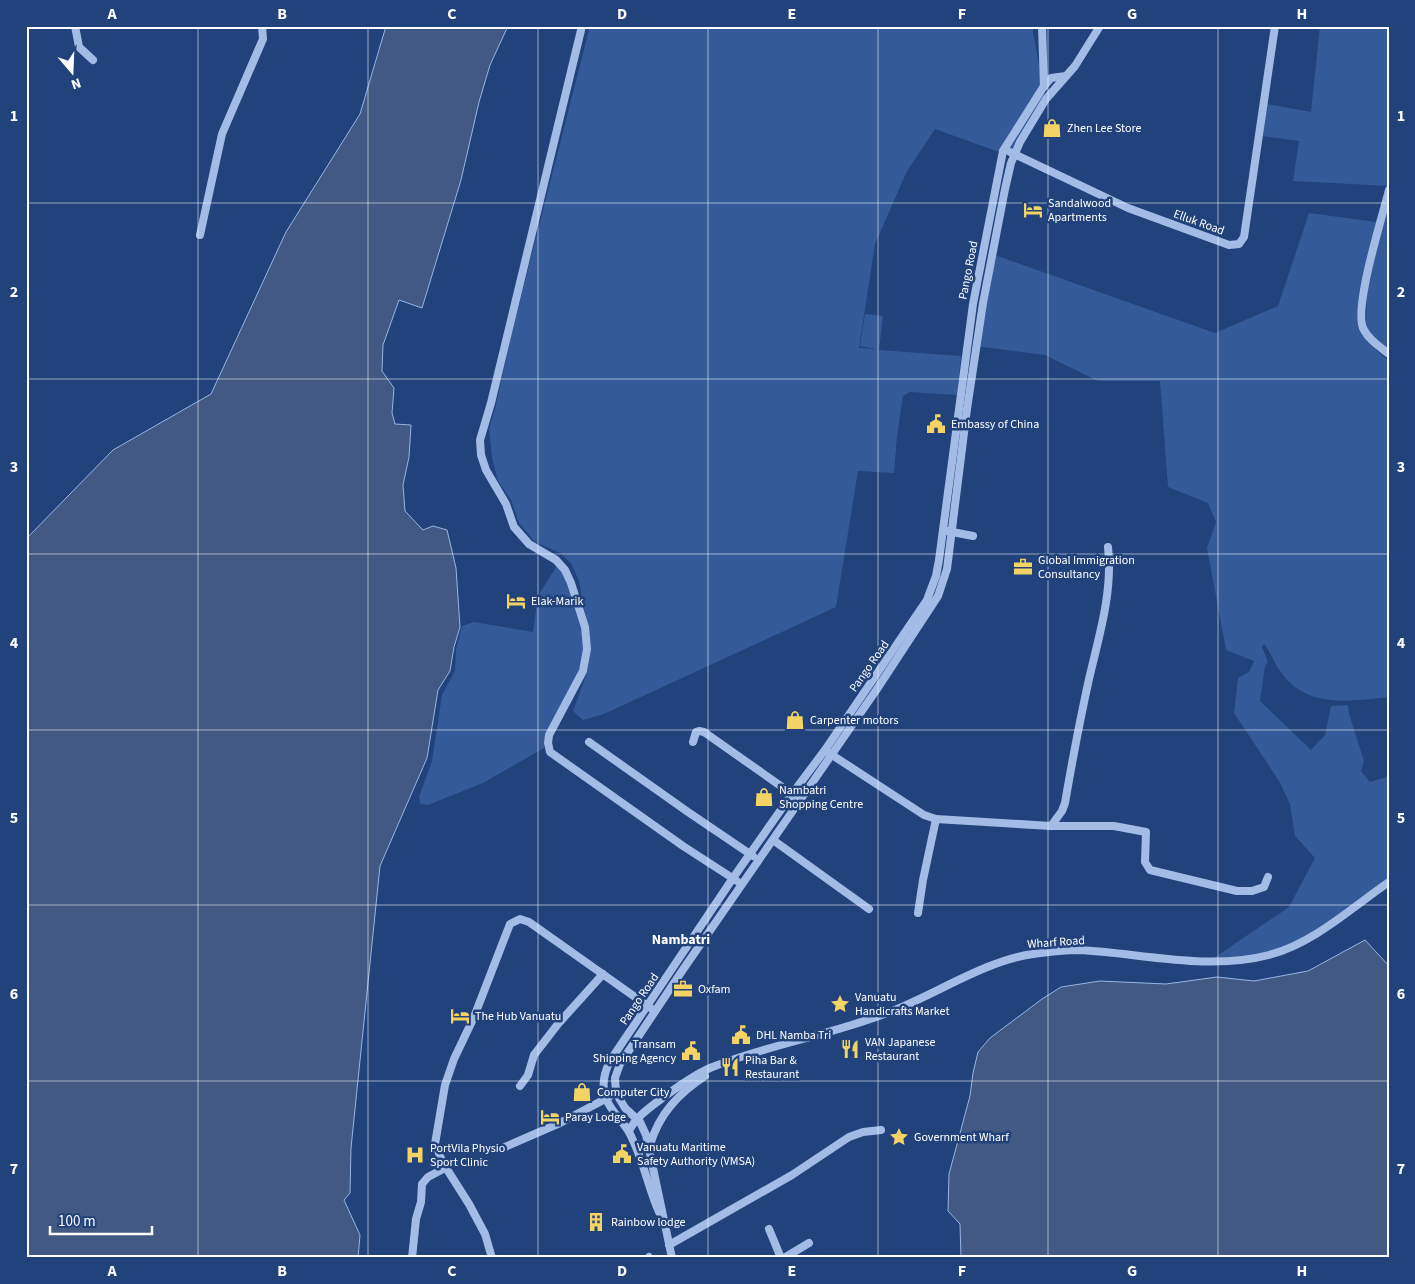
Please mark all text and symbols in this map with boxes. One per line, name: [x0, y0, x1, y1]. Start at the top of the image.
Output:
text: A: [106, 3, 117, 25]
text: B: [277, 3, 287, 25]
text: C: [447, 3, 457, 25]
text: D: [617, 3, 627, 25]
text: E: [788, 3, 796, 25]
text: F: [958, 3, 966, 25]
text: G: [1127, 3, 1137, 25]
text: H: [1297, 3, 1307, 25]
north arrow: [48, 48, 98, 98]
text: N: [68, 72, 84, 94]
text: 1: [10, 105, 18, 127]
text: 1: [1397, 105, 1405, 127]
shop icon: Zhen Lee Store: [1041, 117, 1063, 139]
place label: Zhen Lee Store: [1067, 120, 1141, 137]
place label: Sandalwood Apartments: [1048, 195, 1111, 226]
hotel icon: Sandalwood Apartments: [1022, 199, 1044, 221]
street label: Elluk Road: [1171, 205, 1227, 240]
street label: Pango Road: [954, 239, 983, 301]
text: 2: [10, 281, 18, 303]
text: 2: [1397, 281, 1405, 303]
public building icon: Embassy of China: [925, 413, 947, 435]
place label: Embassy of China: [951, 416, 1039, 433]
text: 3: [10, 456, 18, 478]
text: 3: [1397, 456, 1405, 478]
place label: Global Immigration Consultancy: [1038, 552, 1135, 583]
office icon: Global Immigration Consultancy: [1012, 556, 1034, 578]
hotel icon: Elak-Marik: [505, 590, 527, 612]
place label: Elak-Marik: [531, 593, 583, 610]
text: 4: [10, 632, 19, 654]
text: 4: [1397, 632, 1406, 654]
street label: Pango Road: [845, 637, 893, 696]
shop icon: Carpenter motors: [784, 709, 806, 731]
place label: Carpenter motors: [810, 712, 898, 729]
place label: Nambatri Shopping Centre: [779, 782, 863, 813]
shop icon: Nambatri Shopping Centre: [753, 786, 775, 808]
text: 5: [10, 807, 18, 829]
text: 5: [1397, 807, 1405, 829]
district label: Nambatri: [652, 930, 710, 950]
street label: Wharf Road: [1027, 932, 1085, 953]
street label: Pango Road: [616, 970, 663, 1029]
office icon: Oxfam: [672, 978, 694, 1000]
place label: Oxfam: [698, 981, 730, 998]
text: 6: [10, 983, 18, 1005]
text: 6: [1397, 983, 1405, 1005]
place label: Vanuatu Handicrafts Market: [855, 989, 949, 1020]
place icon: Vanuatu Handicrafts Market: [829, 993, 851, 1015]
hotel icon: The Hub Vanuatu: [449, 1005, 471, 1027]
place label: The Hub Vanuatu: [475, 1008, 561, 1025]
public building icon: DHL Namba Tri: [730, 1024, 752, 1046]
place label: DHL Namba Tri: [756, 1027, 831, 1044]
place label: VAN Japanese Restaurant: [865, 1034, 936, 1065]
place label: Transam Shipping Agency: [593, 1036, 676, 1067]
restaurant icon: VAN Japanese Restaurant: [839, 1038, 861, 1060]
public building icon: Transam Shipping Agency: [680, 1040, 702, 1062]
place label: Piha Bar & Restaurant: [745, 1052, 799, 1083]
restaurant icon: Piha Bar & Restaurant: [719, 1056, 741, 1078]
shop icon: Computer City: [571, 1081, 593, 1103]
place label: Computer City: [597, 1084, 670, 1101]
hotel icon: Paray Lodge: [539, 1106, 561, 1128]
place label: Paray Lodge: [565, 1109, 626, 1126]
place icon: Government Wharf: [888, 1126, 910, 1148]
place label: Government Wharf: [914, 1129, 1009, 1146]
place label: Vanuatu Maritime Safety Authority (VMSA): [637, 1139, 755, 1170]
place label: PortVila Physio Sport Clinic: [430, 1140, 505, 1171]
public building icon: Vanuatu Maritime Safety Authority (VMSA): [611, 1143, 633, 1165]
hospital icon: PortVila Physio Sport Clinic: [404, 1144, 426, 1166]
text: 7: [10, 1158, 18, 1180]
text: 7: [1397, 1158, 1405, 1180]
scale bar: [50, 1204, 152, 1236]
text: 100 m: [58, 1211, 96, 1232]
building icon: Rainbow lodge: [585, 1211, 607, 1233]
place label: Rainbow lodge: [611, 1214, 686, 1231]
text: A: [106, 1260, 117, 1282]
text: B: [277, 1260, 287, 1282]
text: C: [447, 1260, 457, 1282]
text: D: [617, 1260, 627, 1282]
text: E: [788, 1260, 796, 1282]
text: F: [958, 1260, 966, 1282]
text: G: [1127, 1260, 1137, 1282]
text: H: [1297, 1260, 1307, 1282]

